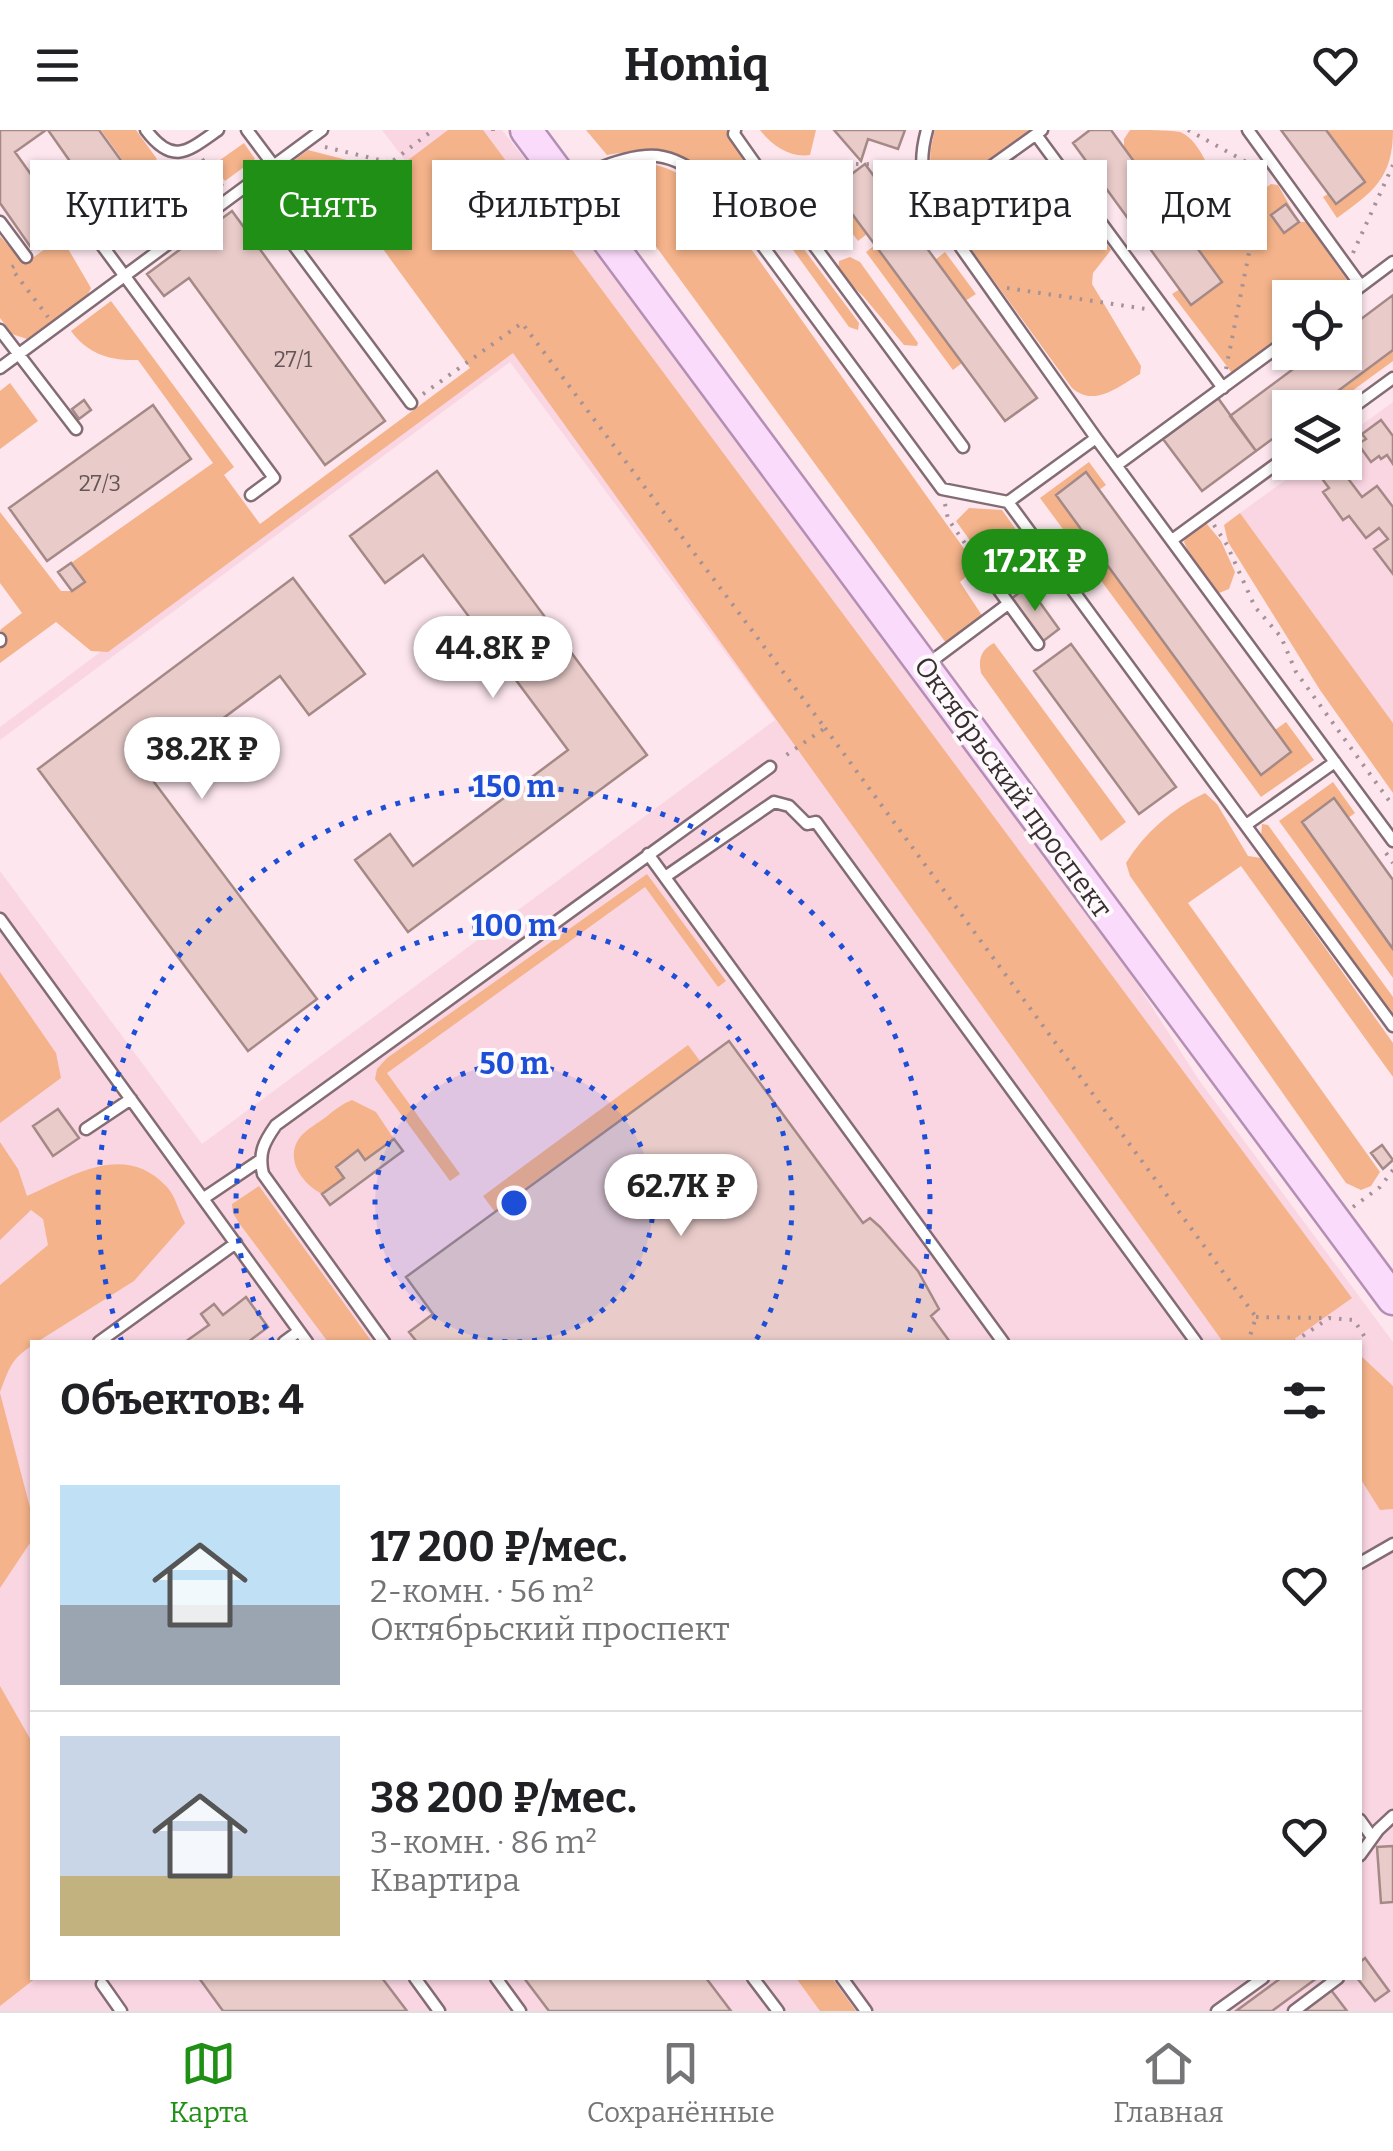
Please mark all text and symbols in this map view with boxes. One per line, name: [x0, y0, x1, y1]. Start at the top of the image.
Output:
icon: menu: [30, 38, 85, 93]
text: Homiq: [624, 38, 769, 92]
icon: heart: [1308, 38, 1363, 93]
chip: Купить: [30, 160, 223, 250]
chip: Снять: [243, 160, 412, 250]
chip: Фильтры: [432, 160, 656, 250]
chip: Новое: [676, 160, 853, 250]
chip: Квартира: [873, 160, 1107, 250]
chip: Дом: [1127, 160, 1267, 250]
map controls: [1272, 280, 1362, 480]
button: locate: [1272, 280, 1362, 370]
house number: 27/1: [274, 346, 312, 373]
button: layers: [1272, 390, 1362, 480]
house number: 27/3: [79, 470, 121, 497]
pin: 17.2K ₽: [943, 529, 1127, 614]
text: 17.2K ₽: [984, 542, 1086, 580]
pin: 44.8K ₽: [401, 616, 585, 701]
text: 44.8K ₽: [435, 629, 551, 667]
street label: Октябрьский проспект: [907, 650, 1119, 924]
pin: 38.2K ₽: [110, 717, 294, 802]
text: 38.2K ₽: [146, 730, 258, 768]
text: 150 m: [473, 769, 556, 805]
text: 100 m: [471, 908, 557, 944]
text: 50 m: [479, 1046, 549, 1082]
pin: 62.7K ₽: [589, 1154, 773, 1239]
text: 62.7K ₽: [626, 1167, 736, 1205]
centre of rings: [496, 1185, 532, 1221]
icon: filters: [1277, 1373, 1332, 1428]
text: Объектов: 4: [60, 1375, 304, 1425]
text: 17 200 ₽/мес.: [370, 1522, 628, 1572]
icon: home: [140, 1525, 260, 1645]
icon: heart: [1277, 1558, 1332, 1613]
text: 2-комн. · 56 m²: [370, 1572, 594, 1610]
text: Октябрьский проспект: [370, 1610, 729, 1648]
text: 38 200 ₽/мес.: [370, 1773, 637, 1823]
icon: home: [140, 1776, 260, 1896]
icon: heart: [1277, 1809, 1332, 1864]
text: 3-комн. · 86 m²: [370, 1823, 597, 1861]
text: Квартира: [370, 1861, 520, 1899]
tab: Карта: [169, 2036, 248, 2129]
tab: Сохранённые: [587, 2036, 775, 2129]
tab: Главная: [1113, 2036, 1224, 2129]

